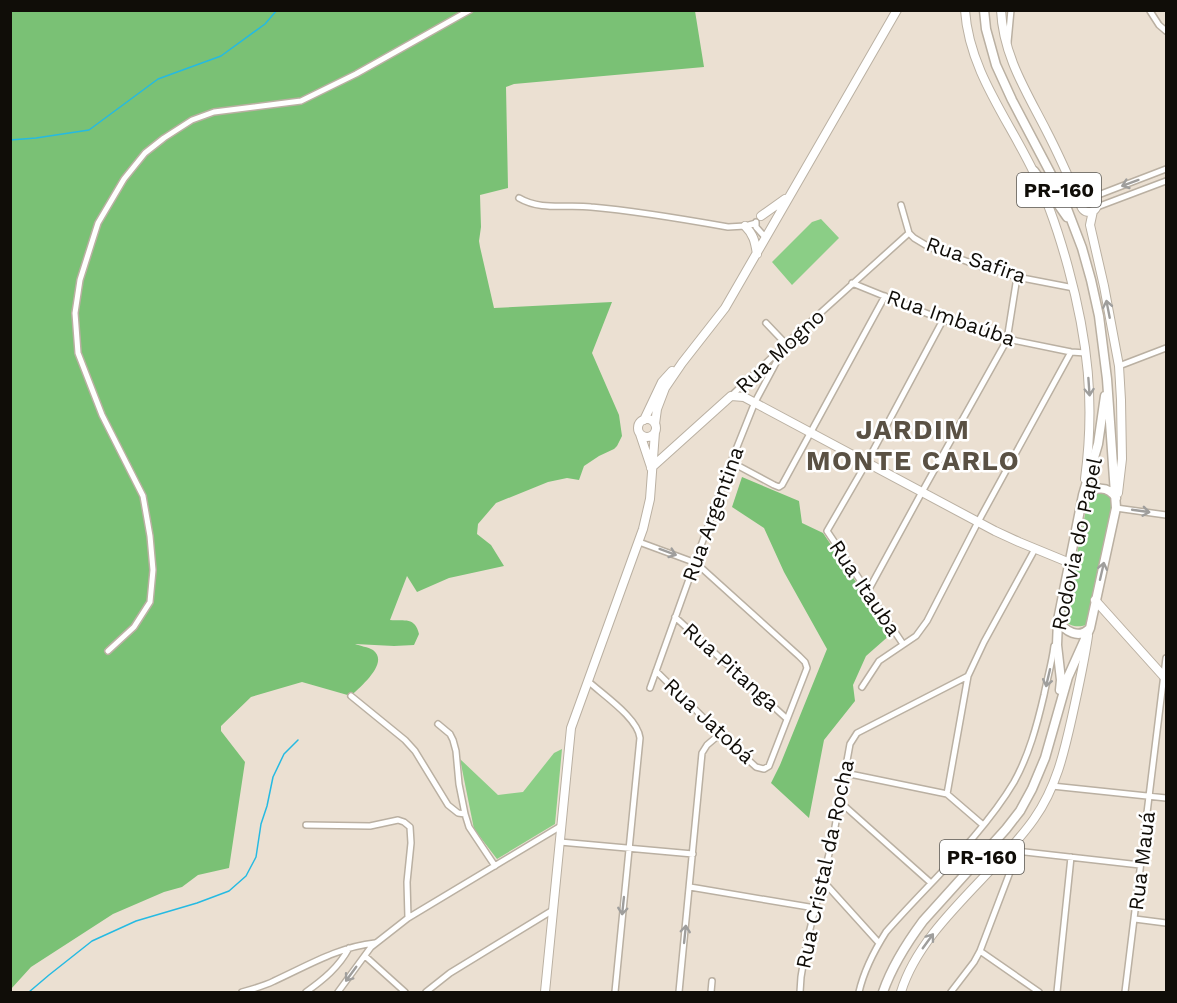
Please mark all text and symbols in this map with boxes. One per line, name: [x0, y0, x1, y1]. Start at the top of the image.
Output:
road number: PR-160: [1017, 173, 1101, 207]
one-way arrow: [1121, 178, 1139, 189]
street label: Rua Safira: [923, 231, 1030, 288]
street label: Rua Imbaúba: [884, 284, 1019, 351]
one-way arrow: [1102, 299, 1113, 319]
street label: Rua Mogno: [730, 303, 829, 398]
one-way arrow: [1084, 376, 1095, 396]
district label: JARDIM MONTE CARLO: [806, 414, 1020, 477]
street label: Rua Argentina: [677, 443, 749, 585]
street label: Rodovia do Papel: [1046, 454, 1107, 633]
one-way arrow: [1131, 506, 1151, 517]
street label: Rua Itauba: [824, 535, 907, 640]
one-way arrow: [658, 548, 676, 559]
one-way arrow: [1097, 561, 1108, 581]
street label: Rua Pitanga: [678, 617, 785, 716]
one-way arrow: [1041, 668, 1053, 687]
street label: Rua Jatobá: [659, 673, 760, 769]
street label: Rua Cristal da Rocha: [790, 757, 859, 971]
street label: Rua Mauá: [1123, 810, 1160, 912]
road number: PR-160: [940, 840, 1024, 874]
one-way arrow: [618, 896, 629, 916]
one-way arrow: [680, 925, 691, 945]
one-way arrow: [922, 934, 935, 950]
one-way arrow: [345, 966, 358, 982]

